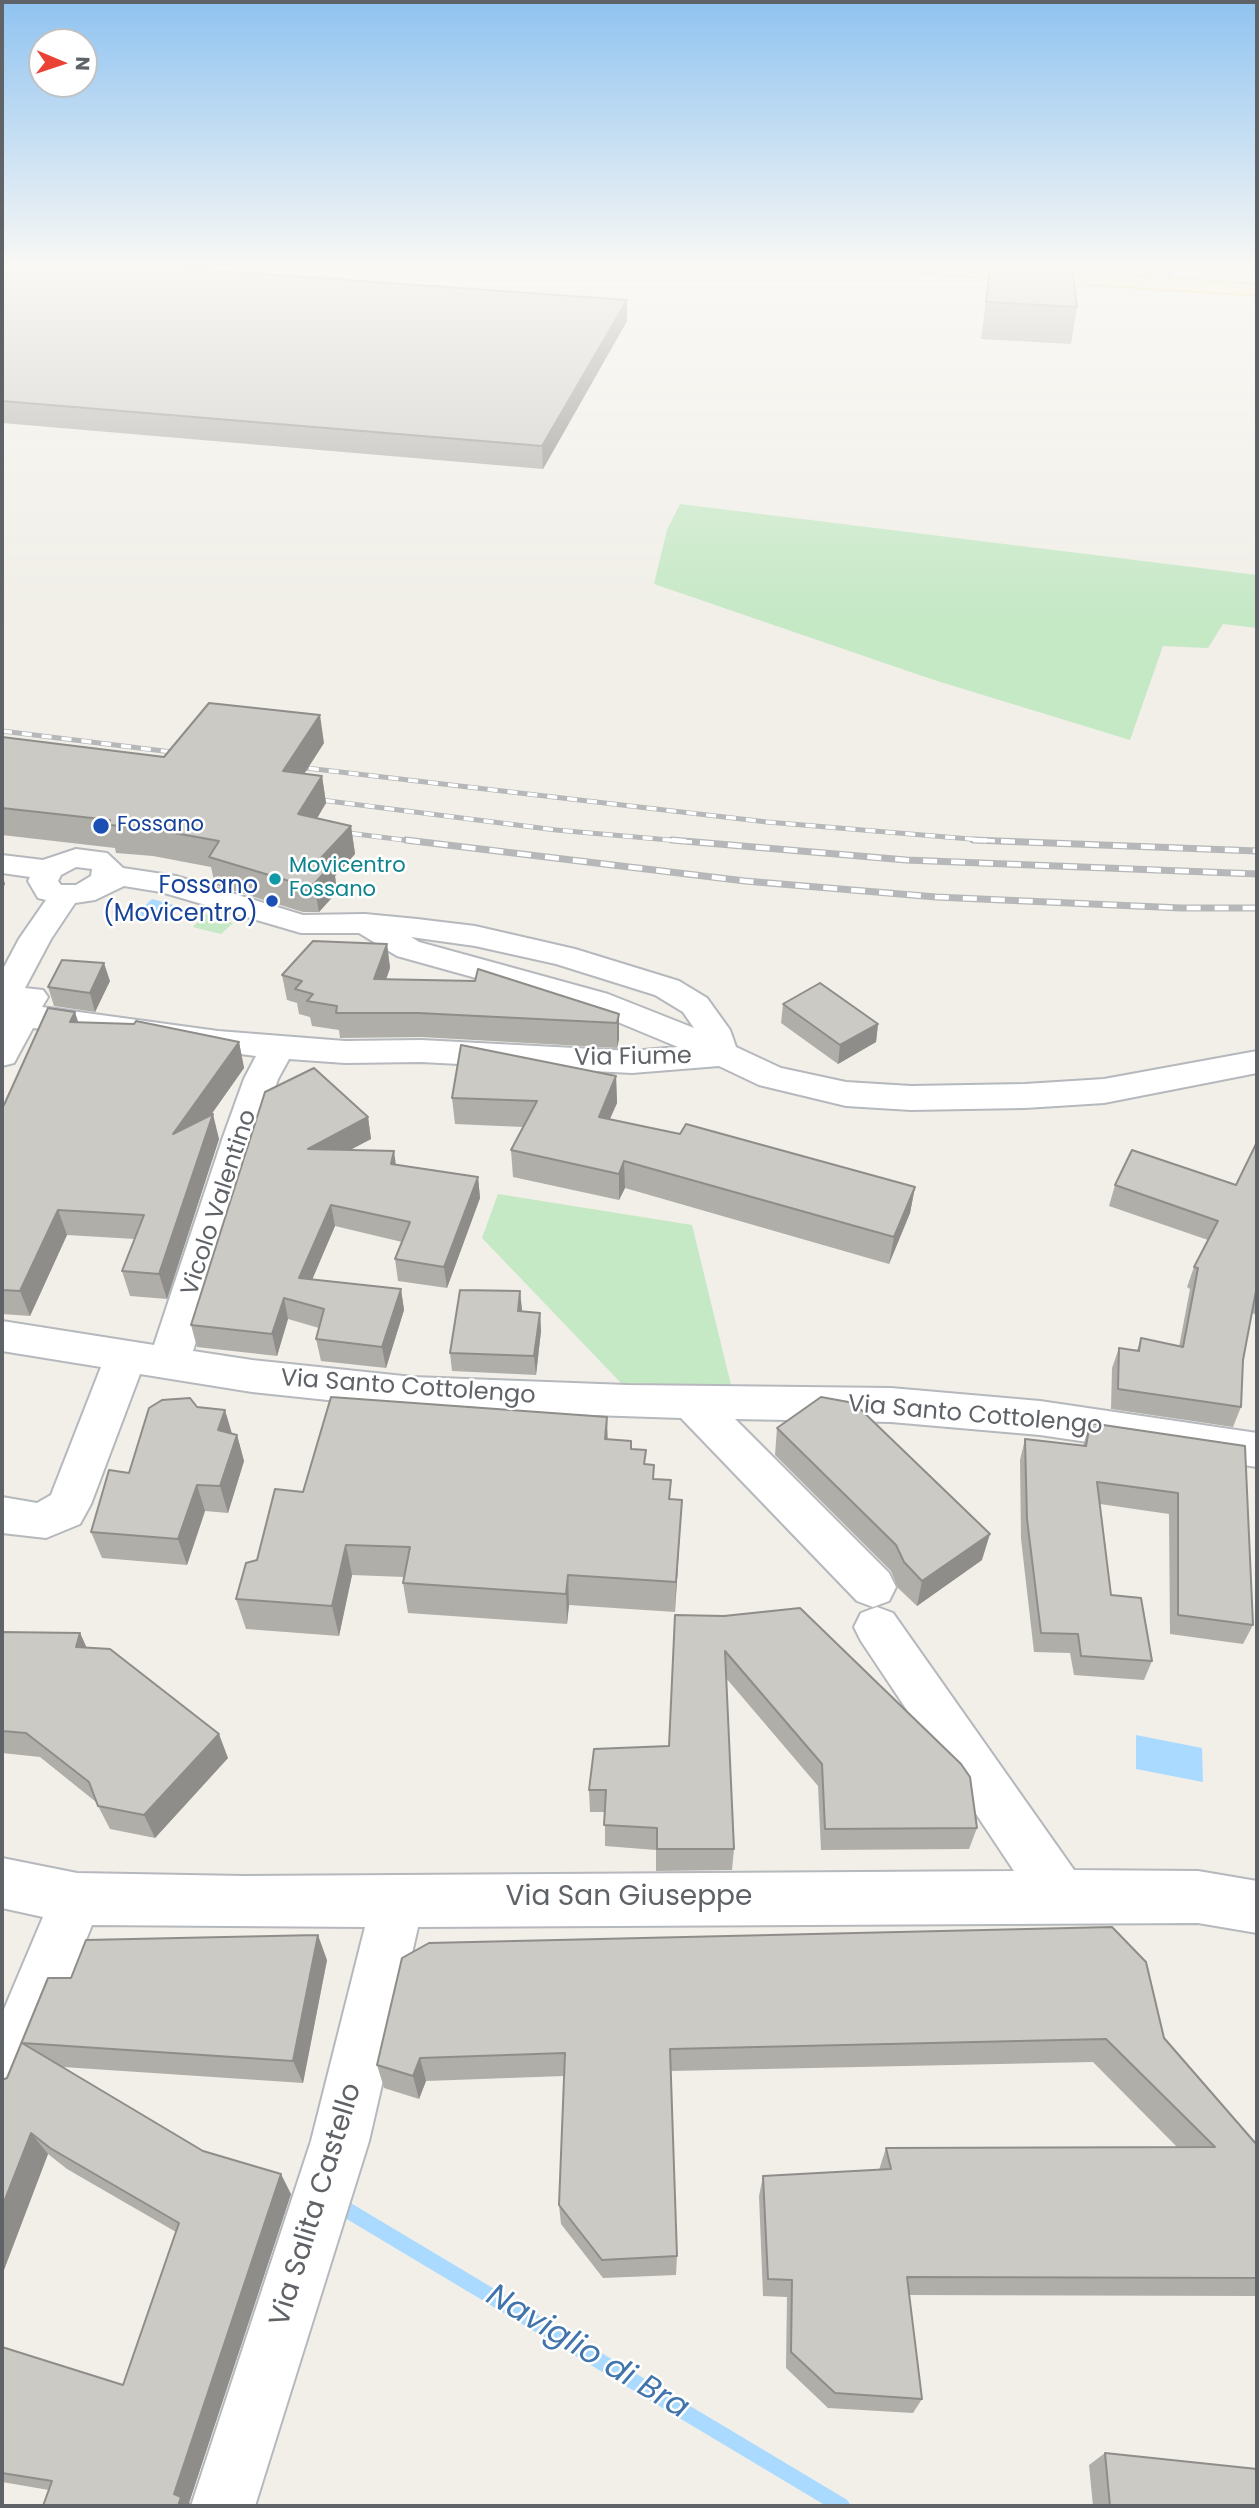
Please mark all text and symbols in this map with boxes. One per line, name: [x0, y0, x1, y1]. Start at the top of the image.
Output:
north arrow: [28, 28, 98, 98]
text: N: [69, 56, 96, 71]
place label: Fossano: [117, 813, 204, 839]
marker: Fossano: [91, 816, 111, 836]
place label: Movicentro Fossano: [289, 854, 406, 904]
marker: Movicentro Fossano: [267, 871, 283, 887]
place label: Fossano (Movicentro): [103, 873, 258, 929]
marker: Fossano (Movicentro): [264, 893, 280, 909]
street label: Via Fiume: [574, 1043, 692, 1073]
street label: Vicolo Valentino: [176, 1106, 264, 1300]
street label: Via Santo Cottolengo: [280, 1365, 536, 1411]
street label: Via Santo Cottolengo: [847, 1391, 1103, 1441]
street label: Via San Giuseppe: [506, 1881, 752, 1915]
street label: Via Salita Castello: [264, 2079, 370, 2331]
water label: Naviglio di Bra: [479, 2277, 695, 2429]

